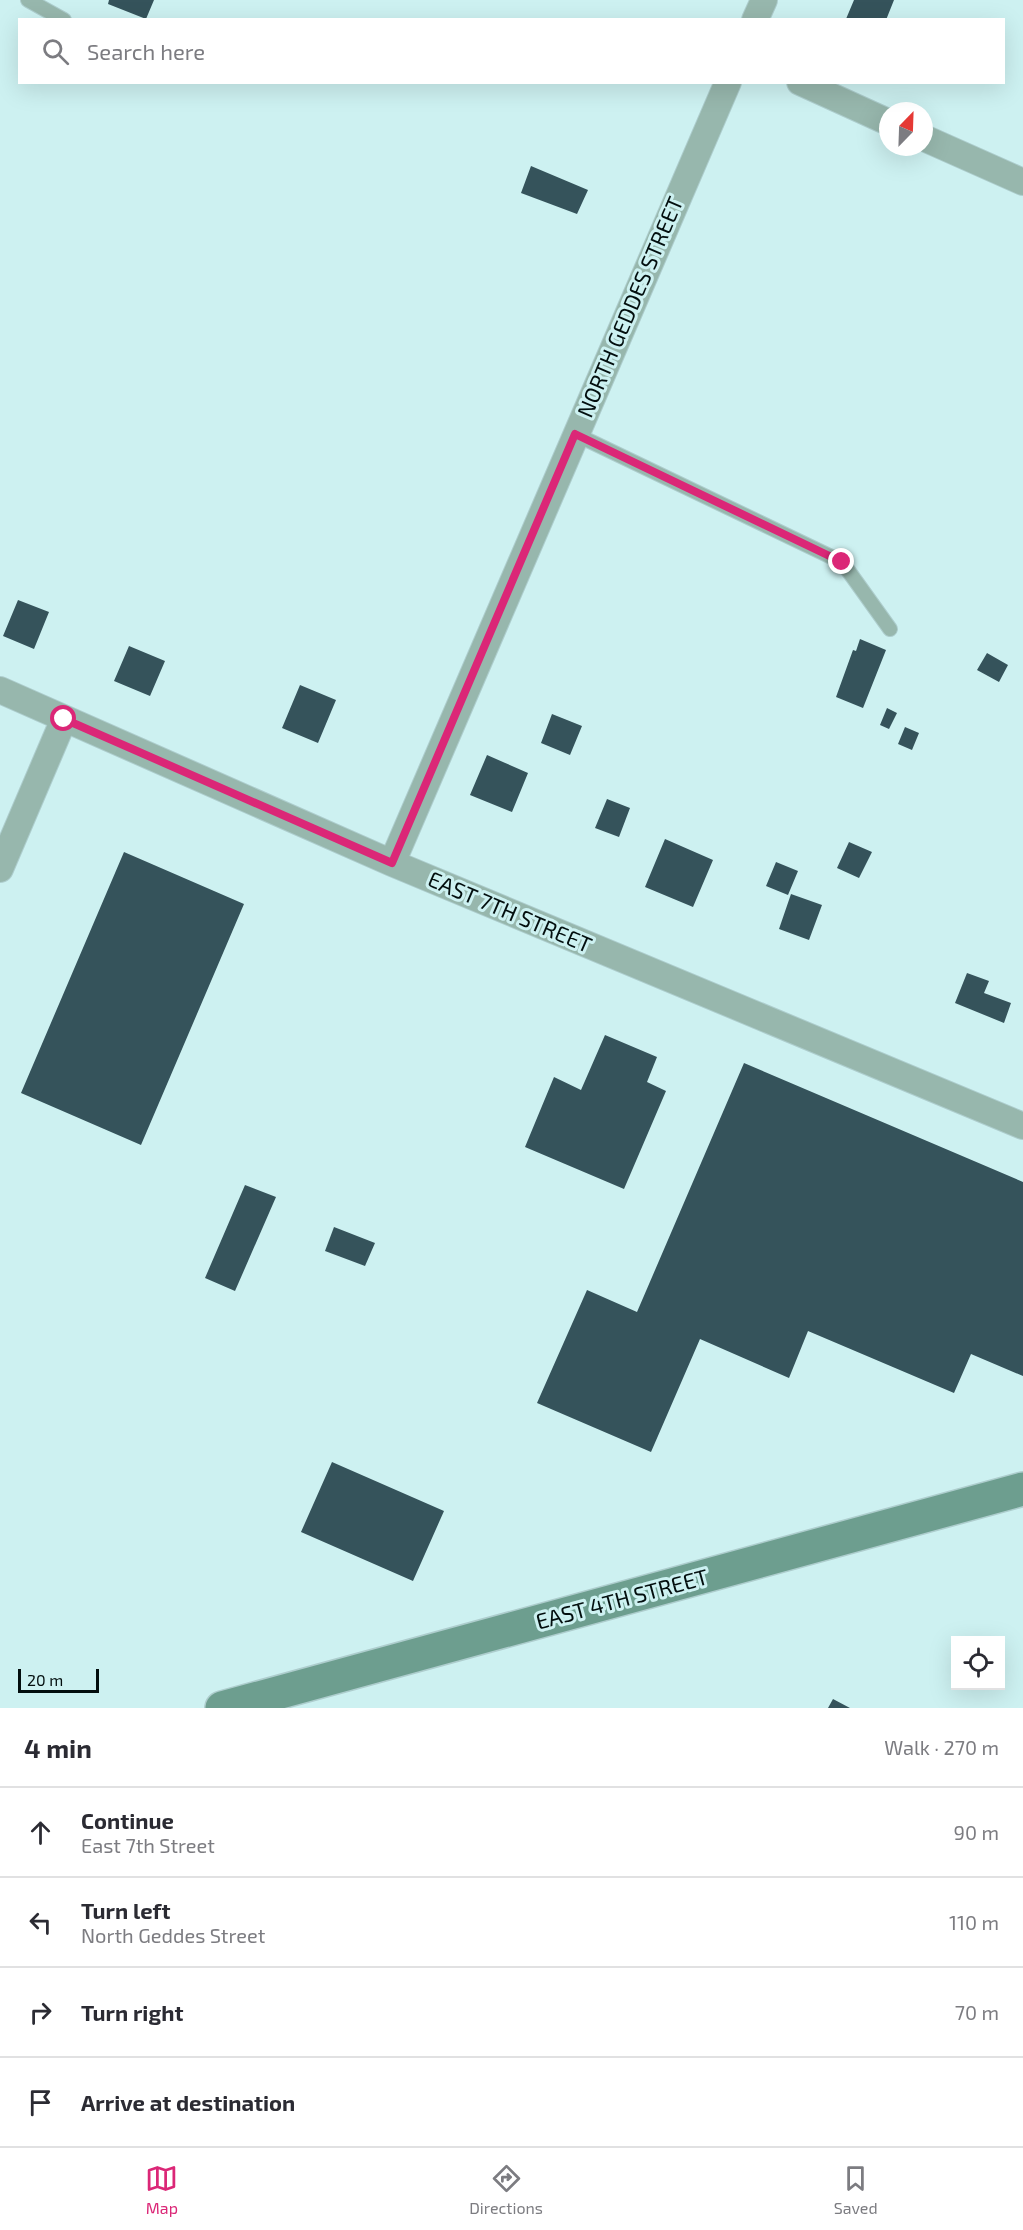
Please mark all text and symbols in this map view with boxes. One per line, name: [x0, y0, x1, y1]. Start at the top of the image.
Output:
search box: [18, 18, 1005, 84]
icon: search: [39, 35, 72, 68]
text: Search here: [87, 38, 205, 64]
north arrow: [879, 102, 933, 156]
street label: NORTH GEDDES STREET: [571, 192, 687, 421]
route end: [828, 548, 854, 574]
route start: [50, 705, 76, 731]
street label: EAST 7TH STREET: [425, 865, 596, 957]
street label: EAST 4TH STREET: [533, 1562, 711, 1634]
map controls: [951, 1636, 1005, 1690]
button: locate: [951, 1636, 1005, 1690]
scale bar: [18, 1666, 99, 1694]
text: 20 m: [27, 1670, 63, 1689]
text: 4 min: [24, 1732, 92, 1763]
text: Walk · 270 m: [884, 1735, 999, 1759]
text: Continue: [81, 1807, 174, 1833]
icon: ahead: [24, 1816, 57, 1849]
text: 90 m: [954, 1820, 999, 1844]
text: East 7th Street: [81, 1833, 215, 1857]
text: Turn left: [81, 1897, 170, 1923]
icon: left: [24, 1906, 57, 1939]
text: 110 m: [949, 1910, 999, 1934]
text: North Geddes Street: [81, 1923, 265, 1947]
icon: right: [24, 1996, 57, 2029]
text: Turn right: [81, 1999, 183, 2025]
text: 70 m: [955, 2000, 999, 2024]
icon: arrive: [24, 2086, 57, 2119]
text: Arrive at destination: [81, 2089, 295, 2115]
tab: Map: [145, 2162, 178, 2217]
tab: Directions: [469, 2162, 543, 2217]
tab: Saved: [834, 2162, 878, 2217]

